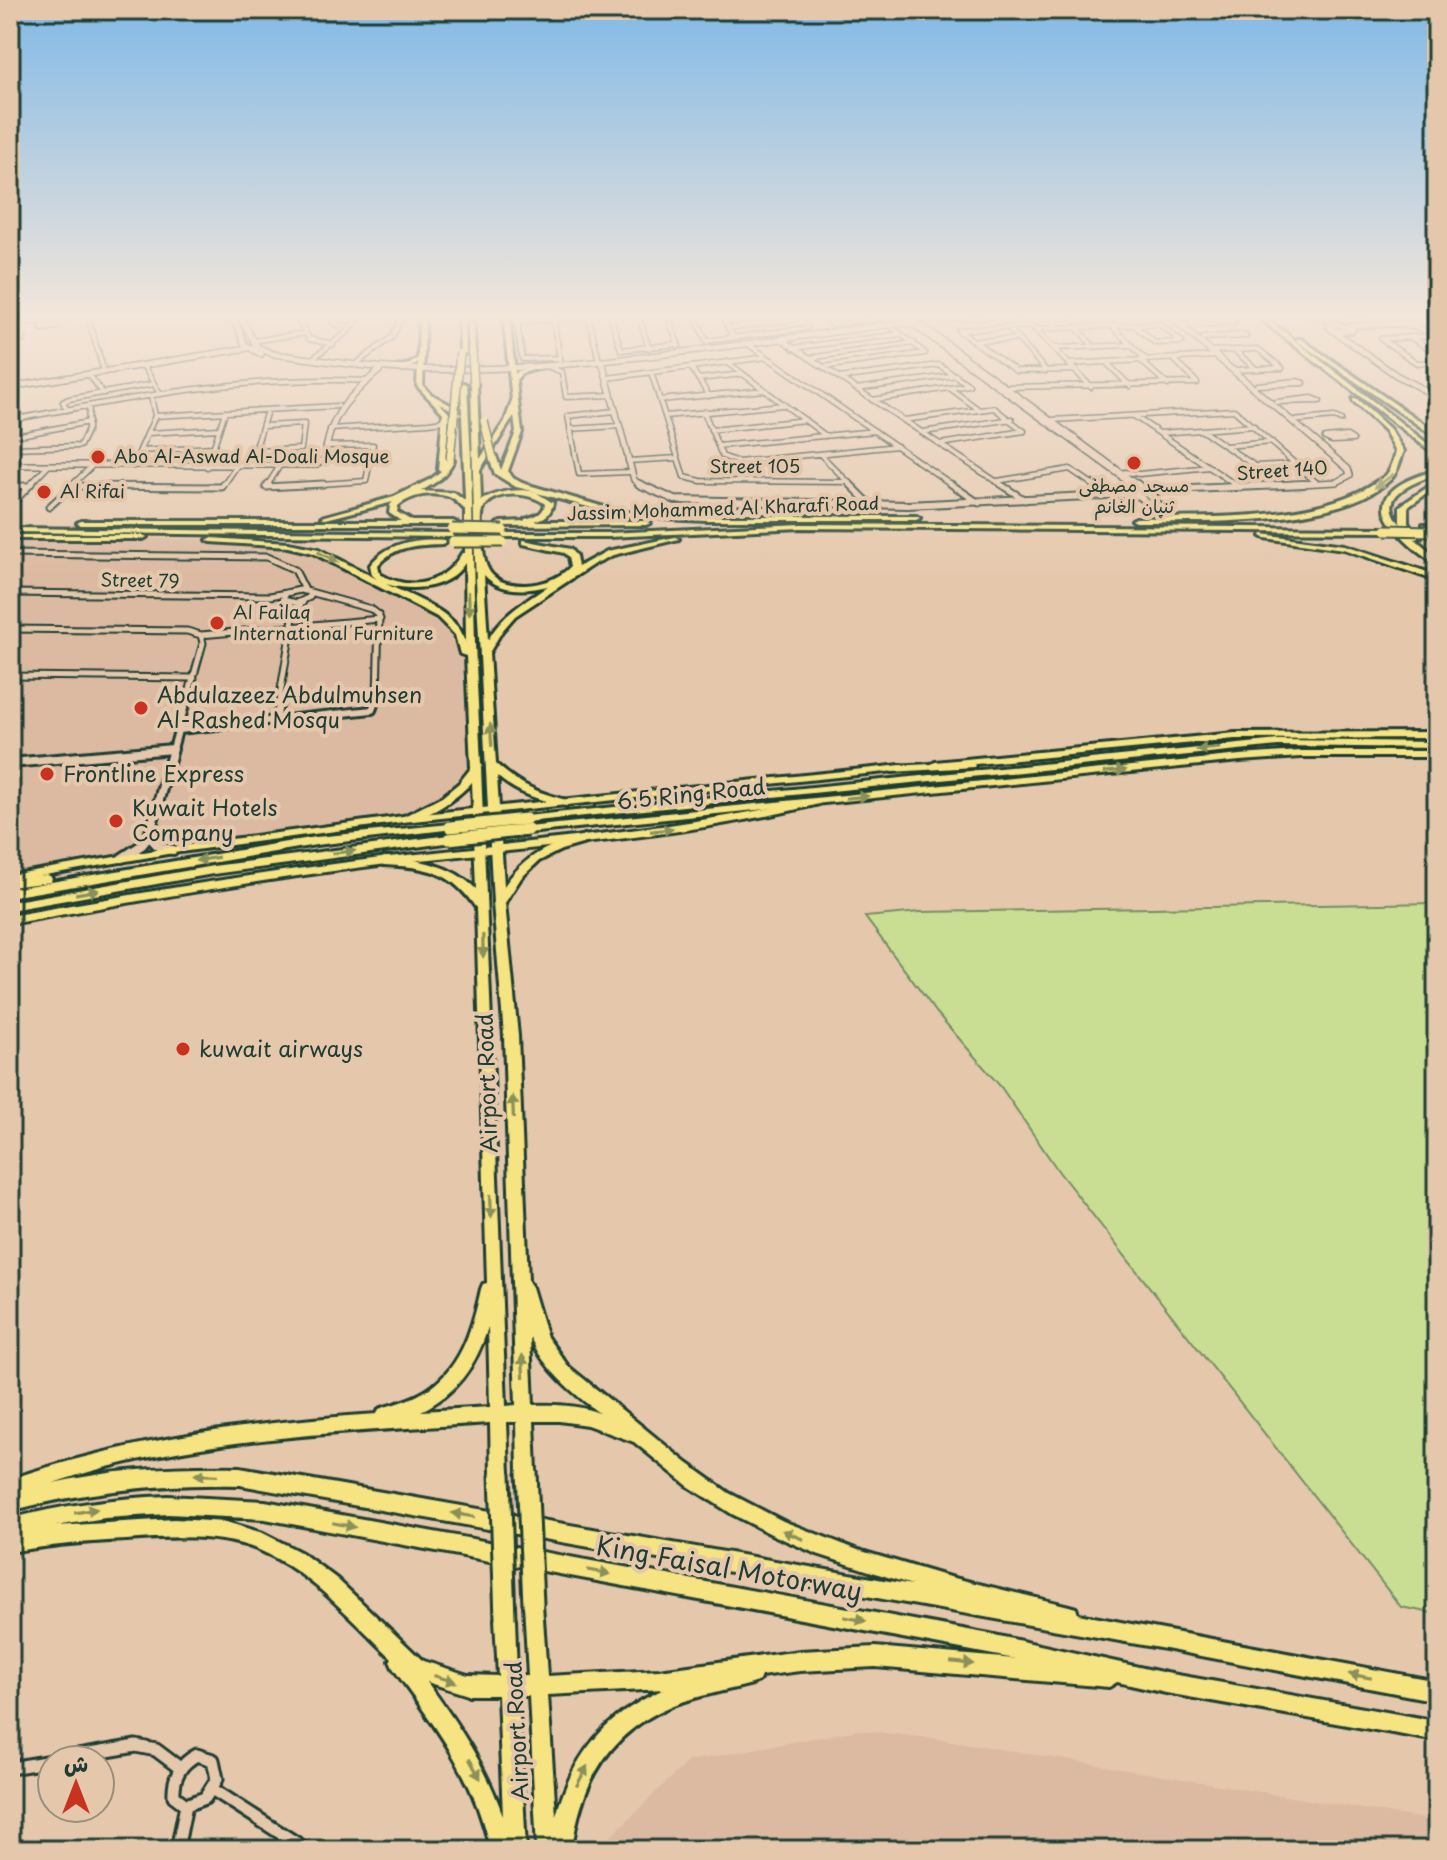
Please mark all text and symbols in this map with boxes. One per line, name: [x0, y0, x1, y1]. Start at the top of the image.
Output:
place label: Abo Al-Aswad Al-Doali Mosque: [114, 442, 390, 469]
marker: Abo Al-Aswad Al-Doali Mosque: [89, 448, 107, 466]
street label: Street 105: [710, 452, 800, 479]
street label: Street 140: [1236, 453, 1328, 486]
marker: مسجد مصطفى ثنيان الغانم: [1125, 454, 1143, 472]
place label: مسجد مصطفى ثنيان الغانم: [1079, 471, 1189, 521]
one-way arrow: [1374, 472, 1394, 488]
place label: Al Rifai: [60, 477, 125, 504]
marker: Al Rifai: [35, 483, 53, 501]
street label: Jassim Mohammed Al Kharafi Road: [566, 489, 880, 526]
one-way arrow: [316, 550, 339, 564]
street label: Street 79: [100, 565, 180, 594]
one-way arrow: [463, 591, 476, 616]
place label: Al Failaq International Furniture: [233, 598, 434, 646]
marker: Al Failaq International Furniture: [208, 614, 226, 632]
place label: Abdulazeez Abdulmuhsen Al-Rashed Mosqu: [157, 677, 422, 735]
marker: Abdulazeez Abdulmuhsen Al-Rashed Mosqu: [132, 699, 150, 717]
one-way arrow: [484, 722, 497, 747]
one-way arrow: [1195, 743, 1220, 756]
place label: Frontline Express: [63, 756, 244, 789]
one-way arrow: [1103, 764, 1128, 777]
marker: Frontline Express: [38, 765, 56, 783]
street label: 6.5 Ring Road: [615, 768, 767, 817]
place label: Kuwait Hotels Company: [132, 790, 277, 848]
one-way arrow: [845, 791, 870, 804]
marker: Kuwait Hotels Company: [107, 812, 125, 830]
one-way arrow: [650, 823, 675, 836]
one-way arrow: [332, 845, 357, 858]
one-way arrow: [194, 853, 219, 865]
one-way arrow: [75, 885, 100, 897]
one-way arrow: [477, 934, 490, 959]
street label: Airport Road: [467, 1013, 504, 1154]
place label: kuwait airways: [199, 1031, 363, 1064]
marker: kuwait airways: [174, 1040, 192, 1058]
one-way arrow: [506, 1094, 519, 1119]
one-way arrow: [485, 1194, 498, 1219]
one-way arrow: [516, 1353, 529, 1378]
one-way arrow: [193, 1468, 218, 1481]
one-way arrow: [74, 1504, 99, 1516]
one-way arrow: [450, 1508, 475, 1520]
one-way arrow: [331, 1519, 356, 1532]
street label: King Faisal Motorway: [593, 1525, 865, 1610]
one-way arrow: [782, 1529, 805, 1542]
one-way arrow: [587, 1566, 612, 1578]
one-way arrow: [843, 1613, 868, 1625]
one-way arrow: [950, 1656, 975, 1669]
street label: Airport Road: [495, 1660, 536, 1802]
one-way arrow: [1348, 1669, 1373, 1682]
one-way arrow: [434, 1673, 458, 1686]
north arrow: [36, 1744, 116, 1824]
text: ش: [64, 1746, 88, 1779]
one-way arrow: [468, 1757, 481, 1780]
one-way arrow: [575, 1764, 588, 1787]

